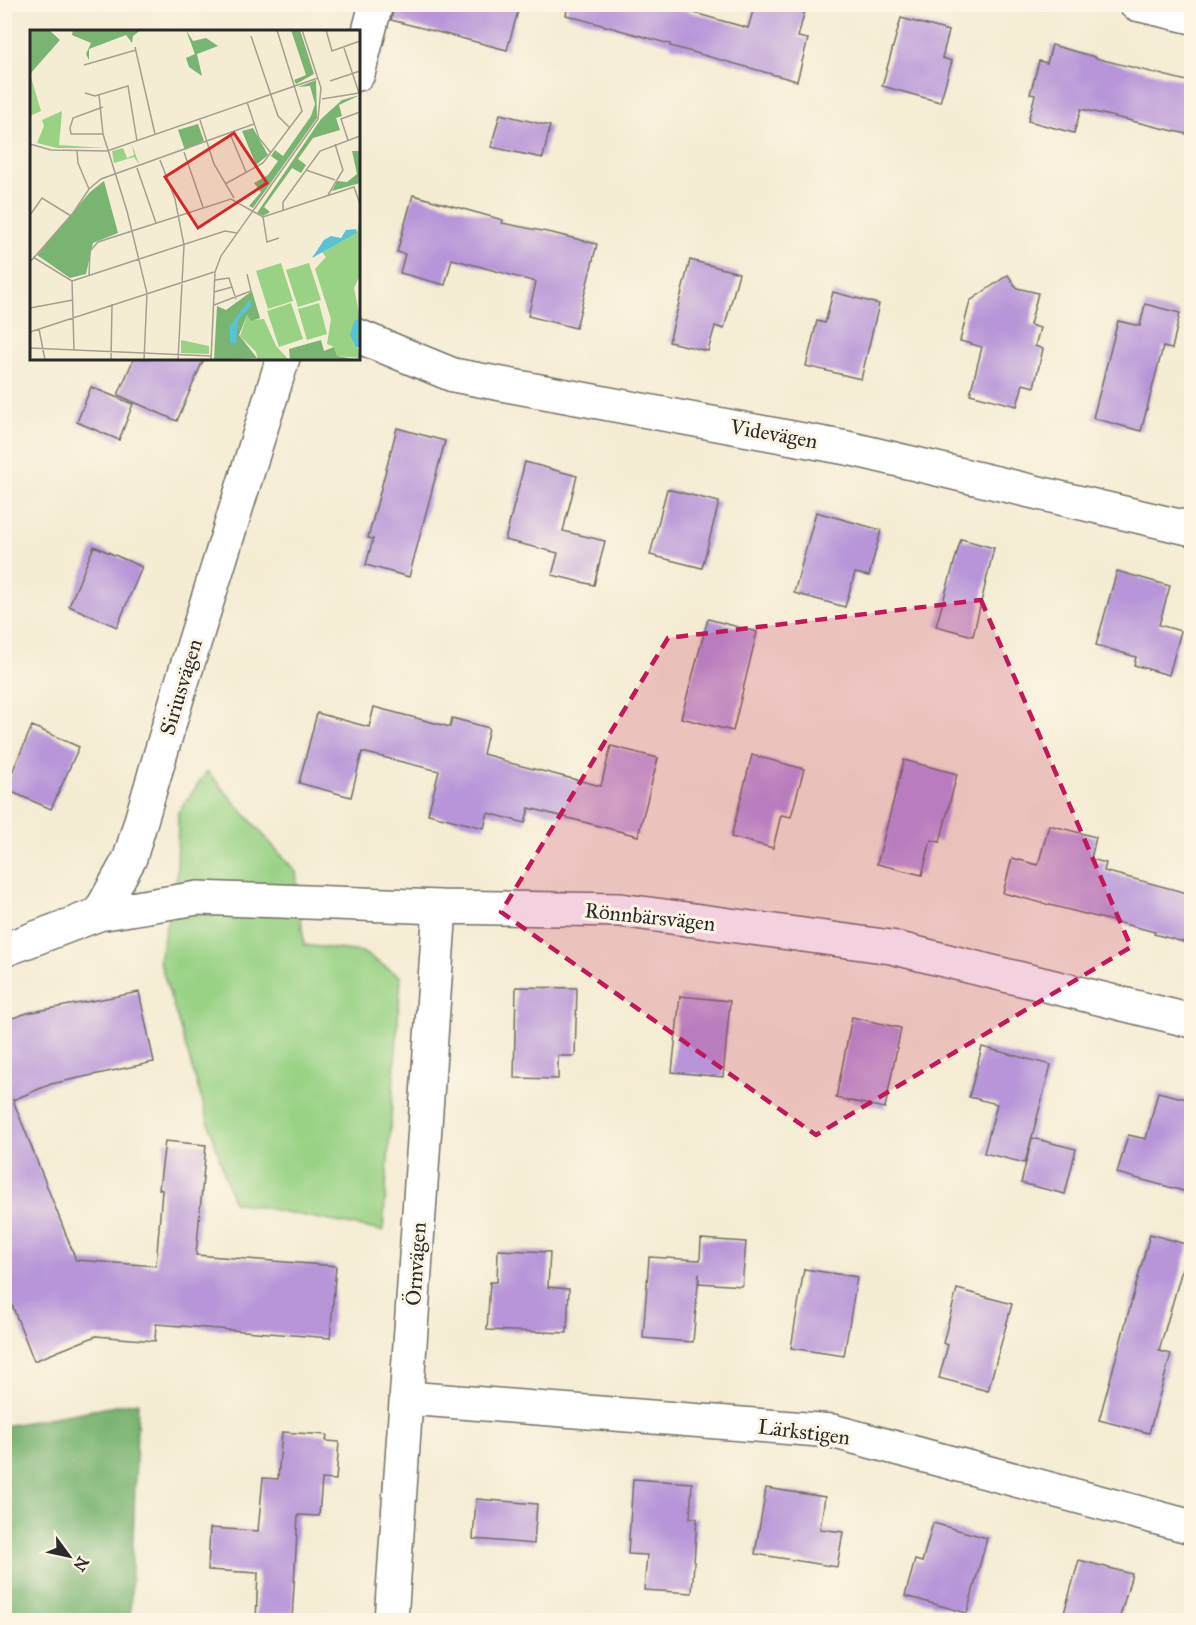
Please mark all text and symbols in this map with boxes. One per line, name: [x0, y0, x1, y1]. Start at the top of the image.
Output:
inset map: [30, 30, 360, 360]
street label: Videvägen: [727, 413, 820, 454]
street label: Siriusvägen: [154, 636, 208, 738]
street label: Rönnbärsvägen: [583, 897, 717, 937]
street label: Örnvägen: [400, 1221, 432, 1307]
street label: Lärkstigen: [756, 1413, 852, 1451]
north arrow: [39, 1526, 99, 1586]
text: N: [69, 1553, 93, 1575]

